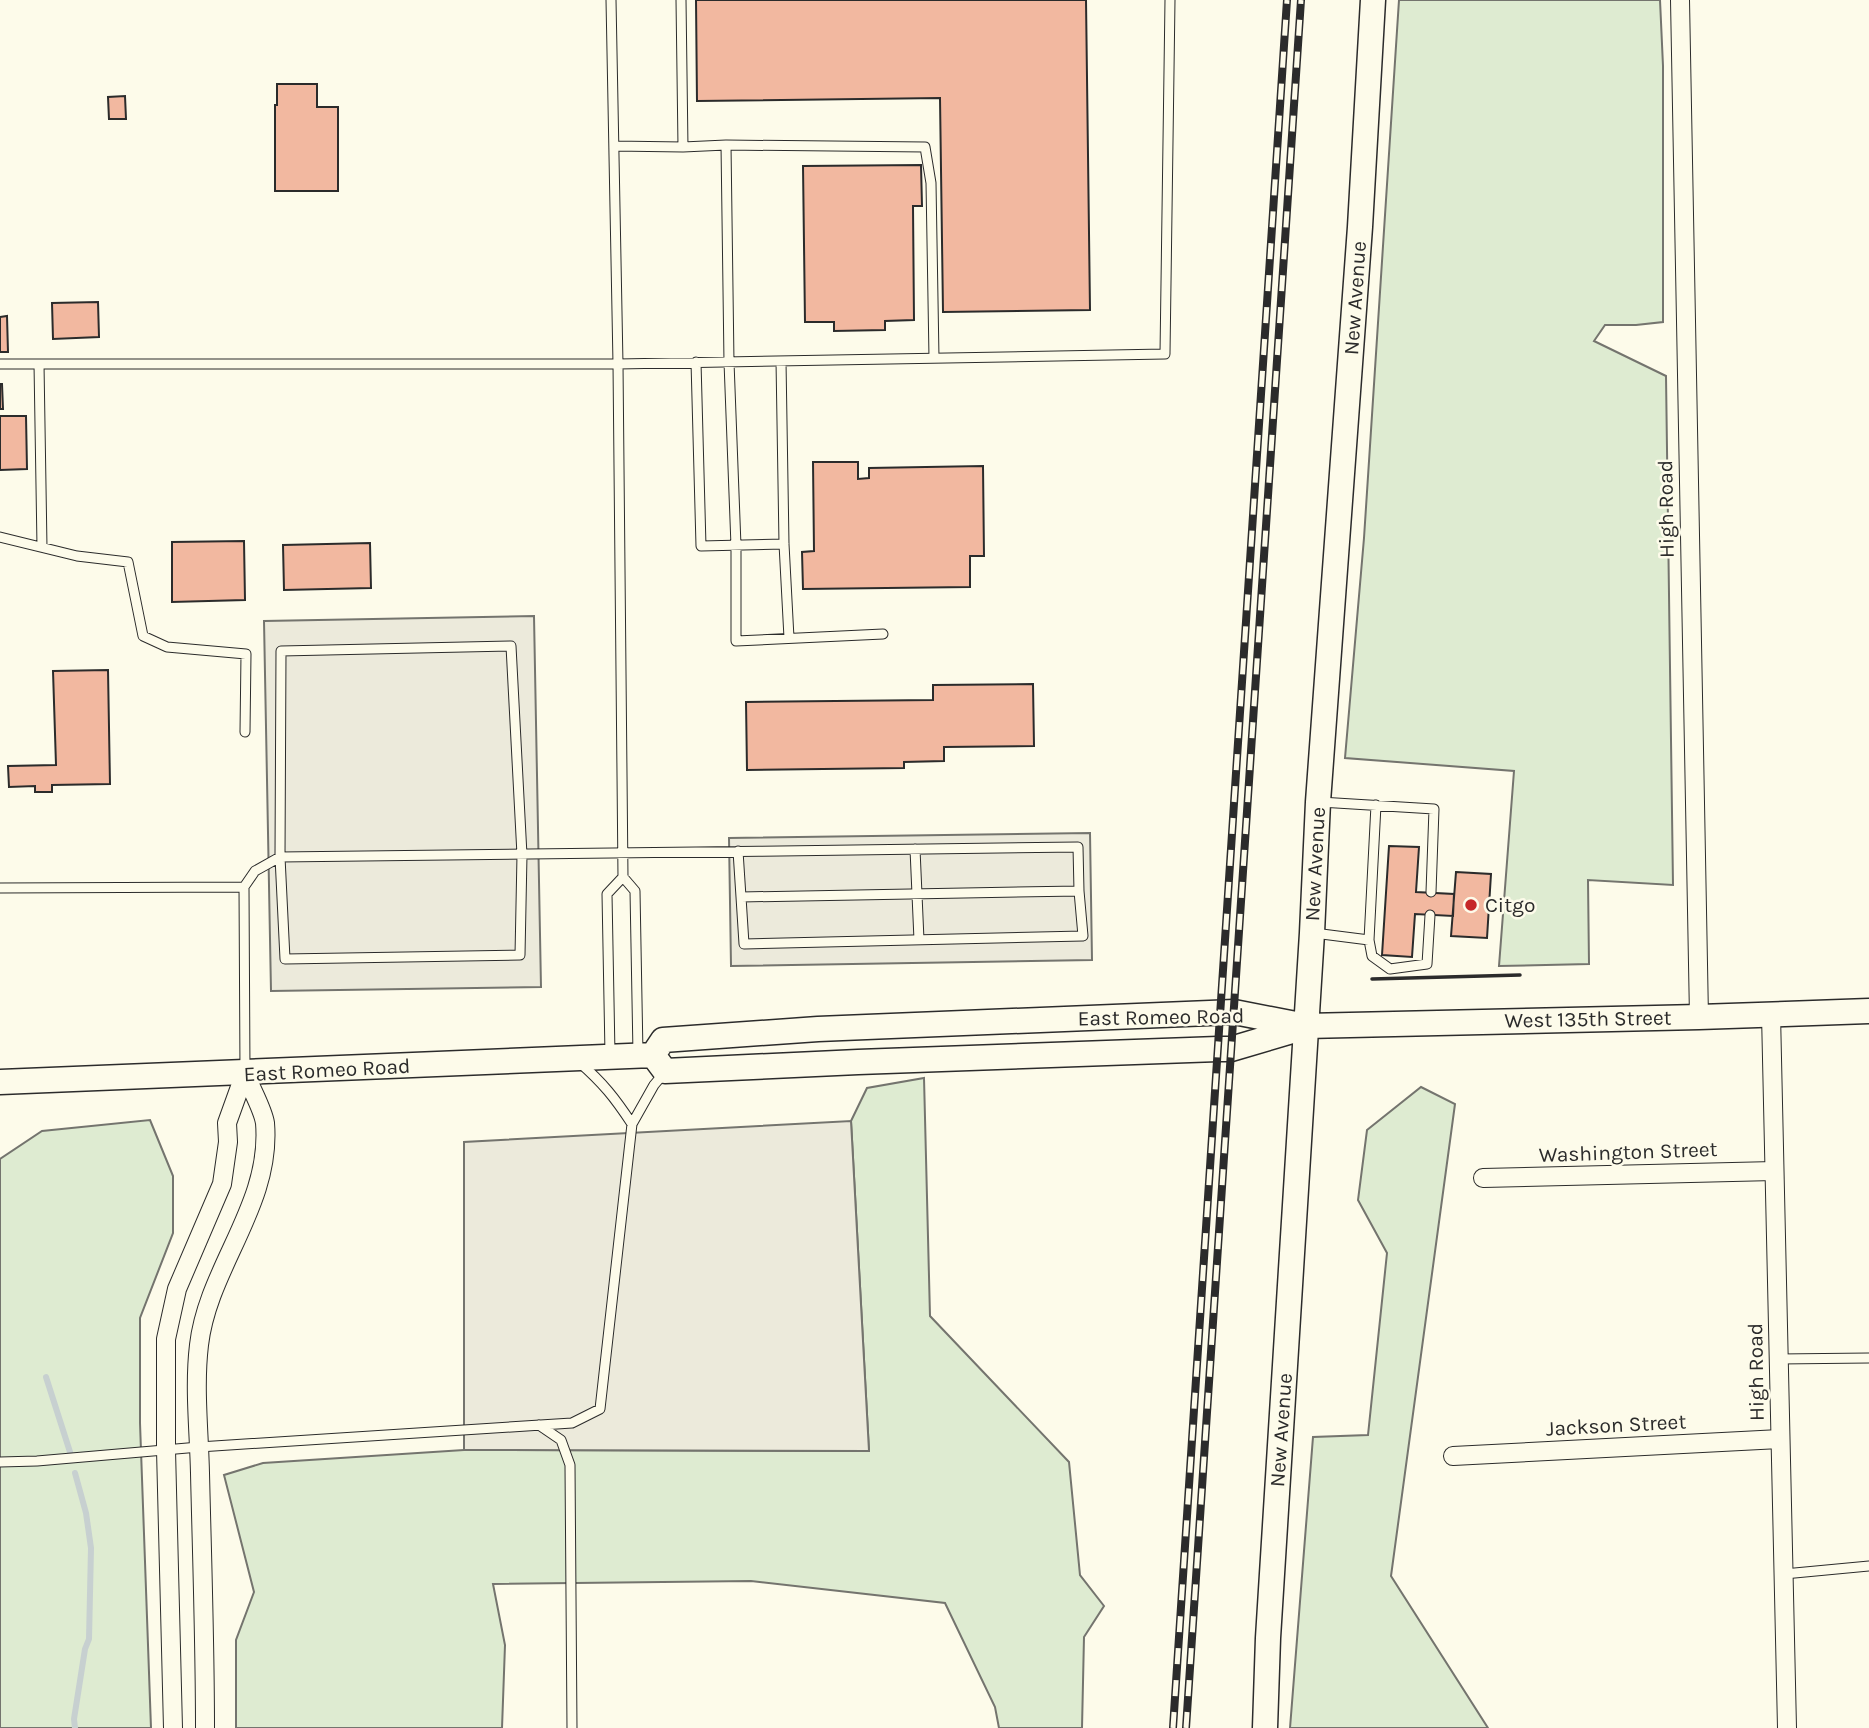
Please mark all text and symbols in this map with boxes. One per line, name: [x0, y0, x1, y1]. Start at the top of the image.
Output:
street label: New Avenue: [1339, 240, 1371, 356]
street label: High Road: [1653, 460, 1679, 558]
street label: New Avenue: [1300, 806, 1330, 922]
place label: Citgo: [1485, 893, 1535, 917]
marker: Citgo: [1463, 897, 1479, 913]
street label: East Romeo Road: [1077, 1004, 1245, 1030]
street label: West 135th Street: [1504, 1006, 1672, 1032]
street label: East Romeo Road: [243, 1054, 411, 1086]
street label: Washington Street: [1538, 1137, 1718, 1167]
street label: High Road: [1743, 1323, 1769, 1421]
street label: New Avenue: [1265, 1372, 1297, 1488]
street label: Jackson Street: [1545, 1409, 1687, 1441]

